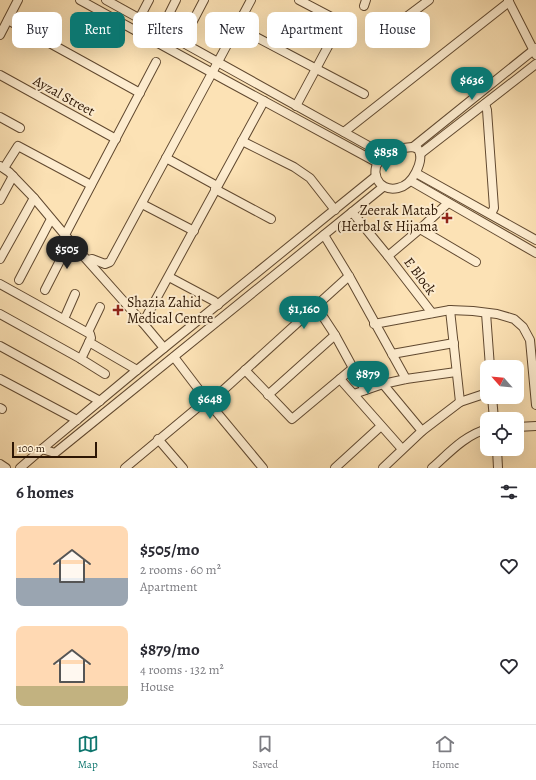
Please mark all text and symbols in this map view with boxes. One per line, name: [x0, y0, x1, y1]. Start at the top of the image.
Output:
chip: Buy: [12, 12, 62, 48]
chip: Rent: [70, 12, 125, 48]
chip: Filters: [133, 12, 197, 48]
chip: New: [205, 12, 259, 48]
chip: Apartment: [267, 12, 357, 48]
chip: House: [365, 12, 430, 48]
pin: $636: [448, 67, 496, 101]
street label: Ayzal Street: [29, 71, 99, 121]
text: $636: [460, 71, 484, 88]
pin: $858: [362, 139, 410, 173]
text: $858: [374, 143, 398, 160]
place label: Zeerak Matab (Herbal & Hijama: [337, 201, 438, 236]
marker: Zeerak Matab (Herbal & Hijama: [441, 212, 453, 224]
pin: $505: [43, 236, 91, 270]
text: $505: [55, 240, 79, 257]
street label: E Block: [400, 253, 440, 299]
place label: Shazia Zahid Medical Centre: [127, 293, 213, 328]
pin: $1,160: [271, 296, 337, 330]
text: $1,160: [288, 300, 320, 317]
marker: Shazia Zahid Medical Centre: [112, 304, 124, 316]
north arrow: [480, 360, 524, 404]
map controls: [480, 360, 524, 456]
pin: $879: [344, 361, 392, 395]
text: $879: [356, 365, 380, 382]
pin: $648: [186, 386, 234, 420]
text: $648: [198, 390, 222, 407]
button: locate: [480, 412, 524, 456]
scale bar: [12, 440, 97, 459]
text: 100 m: [18, 441, 45, 456]
text: 6 homes: [16, 481, 74, 504]
icon: filters: [498, 481, 520, 503]
text: $505/mo: [140, 538, 200, 561]
icon: home: [48, 542, 96, 590]
icon: heart: [498, 555, 520, 577]
text: 2 rooms · 60 m²: [140, 561, 221, 578]
text: Apartment: [140, 578, 198, 595]
text: $879/mo: [140, 638, 200, 661]
icon: home: [48, 642, 96, 690]
icon: heart: [498, 655, 520, 677]
text: 4 rooms · 132 m²: [140, 661, 224, 678]
text: House: [140, 678, 174, 695]
tab: Map: [77, 733, 99, 772]
tab: Saved: [252, 733, 278, 772]
tab: Home: [432, 733, 459, 772]

